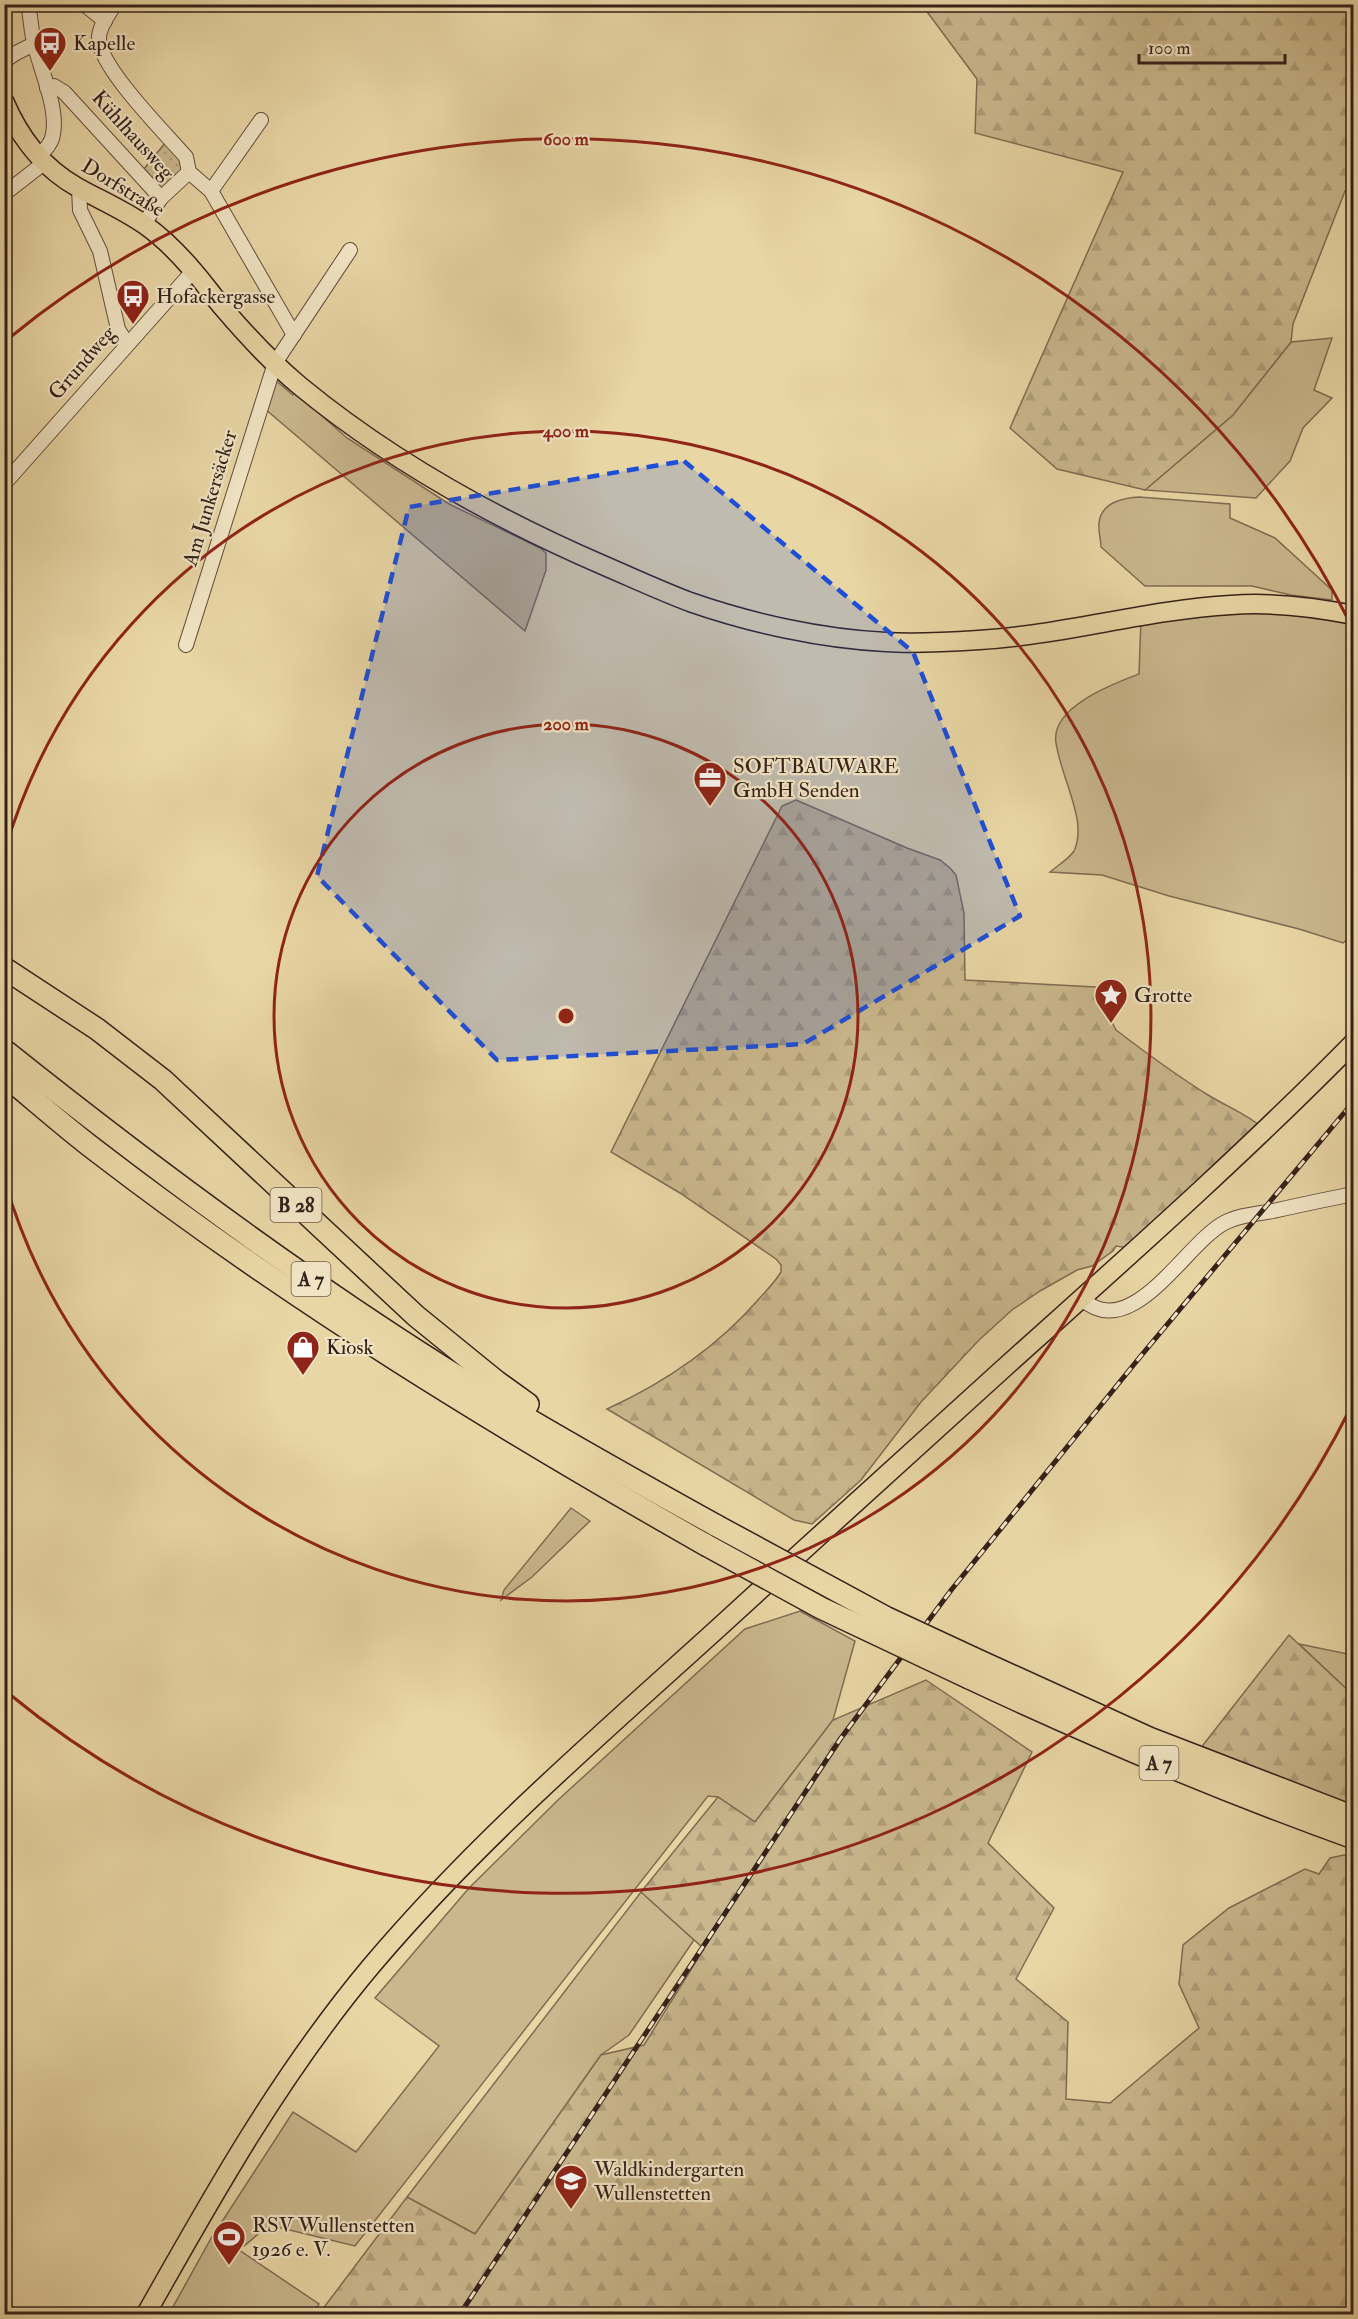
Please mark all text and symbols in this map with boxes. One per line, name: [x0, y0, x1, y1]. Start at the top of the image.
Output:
bus stop icon: Kapelle: [32, 25, 68, 72]
scale bar: [1139, 27, 1284, 65]
place label: Kapelle: [73, 30, 135, 57]
text: 100 m: [1148, 37, 1191, 60]
street label: Kühlhausweg: [86, 85, 181, 186]
text: 600 m: [543, 128, 590, 151]
street label: Dorfstraße: [76, 153, 170, 223]
bus stop icon: Hofackergasse: [115, 278, 151, 325]
place label: Hofackergasse: [156, 283, 276, 310]
street label: Grundweg: [43, 320, 122, 406]
text: 400 m: [542, 420, 590, 443]
street label: Am Junkersäcker: [176, 427, 244, 570]
text: 200 m: [543, 713, 590, 736]
place label: SOFTBAUWARE GmbH Senden: [733, 753, 899, 804]
office icon: SOFTBAUWARE GmbH Senden: [692, 760, 728, 807]
place icon: Grotte: [1093, 977, 1129, 1024]
place label: Grotte: [1134, 982, 1192, 1009]
centre of rings: [556, 1006, 576, 1026]
road number: B 28: [270, 1188, 322, 1222]
road number: A 7: [292, 1262, 330, 1296]
shop icon: Kiosk: [285, 1329, 321, 1376]
place label: Kiosk: [326, 1334, 374, 1361]
road number: A 7: [1140, 1746, 1178, 1780]
place label: Waldkindergarten Wullenstetten: [593, 2156, 744, 2207]
school or university icon: Waldkindergarten Wullenstetten: [553, 2163, 589, 2210]
place label: RSV Wullenstetten 1926 e. V.: [252, 2212, 415, 2263]
sports icon: RSV Wullenstetten 1926 e. V.: [211, 2219, 247, 2266]

